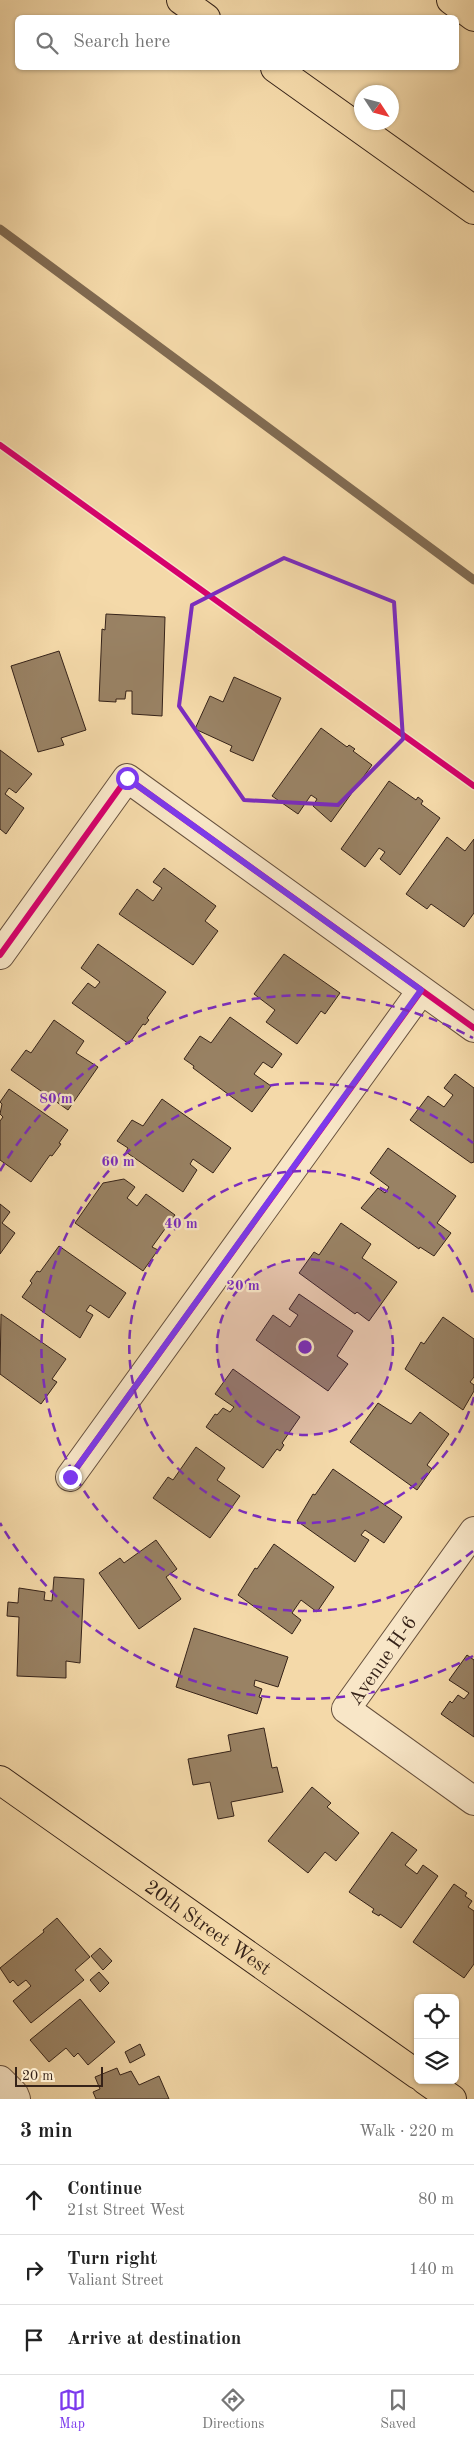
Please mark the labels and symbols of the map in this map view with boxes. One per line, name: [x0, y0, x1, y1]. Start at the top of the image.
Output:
north arrow: [354, 85, 399, 130]
route start: [116, 767, 139, 790]
text: 80 m: [39, 1092, 73, 1107]
text: 60 m: [101, 1155, 135, 1170]
text: 40 m: [164, 1217, 198, 1232]
text: 20 m: [226, 1279, 260, 1294]
centre of rings: [296, 1338, 314, 1356]
route end: [59, 1466, 82, 1489]
street label: Avenue H-6: [346, 1613, 422, 1709]
street label: 20th Street West: [140, 1877, 274, 1980]
scale bar: [15, 2064, 102, 2087]

